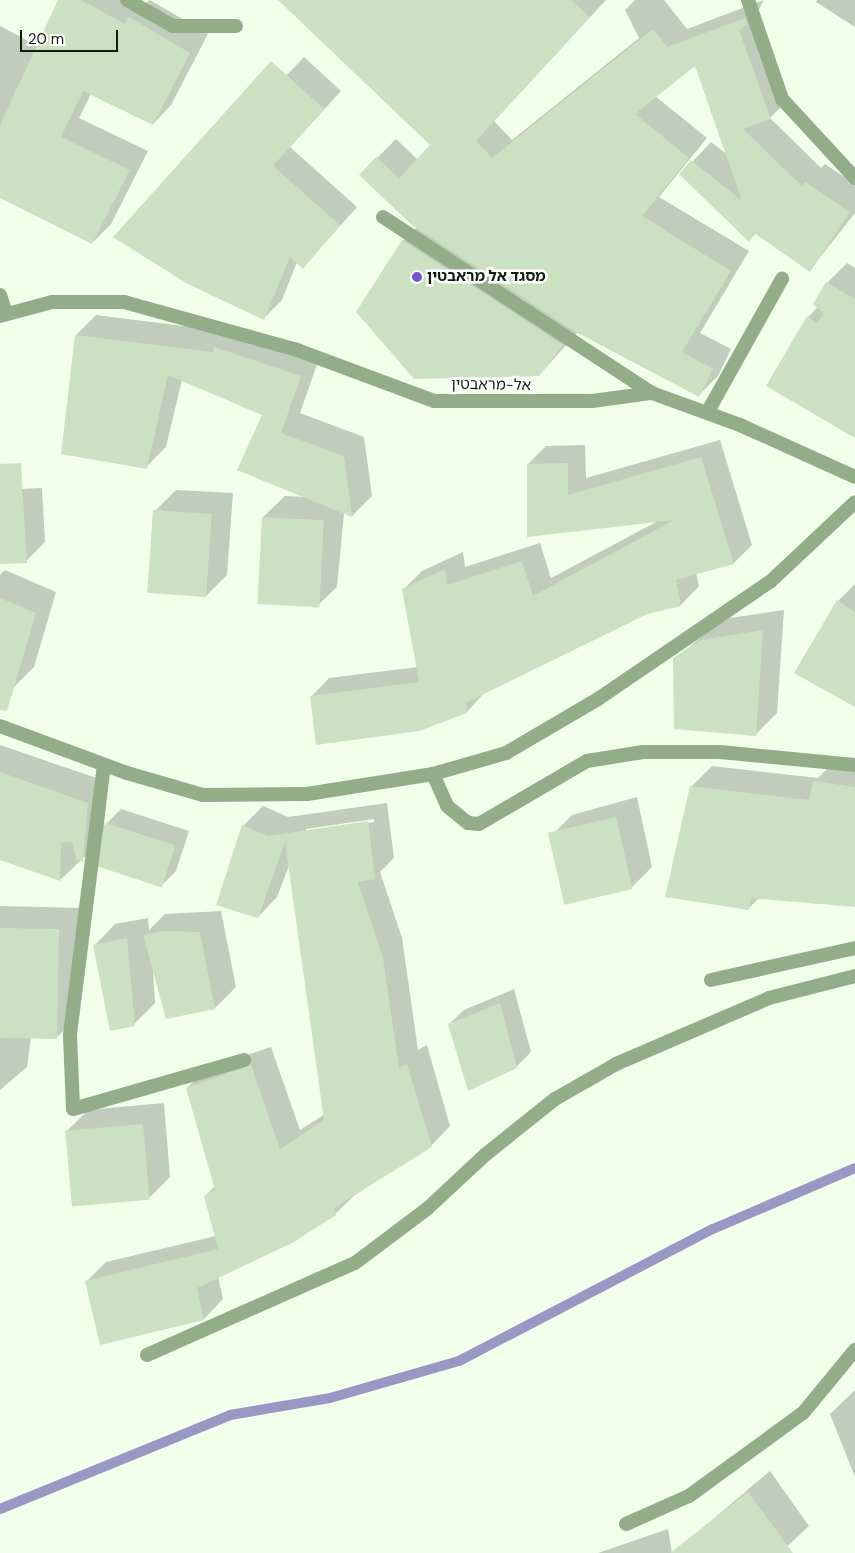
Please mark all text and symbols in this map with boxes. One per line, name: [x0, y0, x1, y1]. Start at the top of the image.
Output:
scale bar: [22, 20, 120, 52]
text: 20 m: [28, 29, 64, 49]
place label: מסגד אל מראבטין: [427, 268, 546, 286]
marker: מסגד אל מראבטין: [411, 271, 423, 283]
street label: אל-מראבטין: [451, 375, 531, 395]

